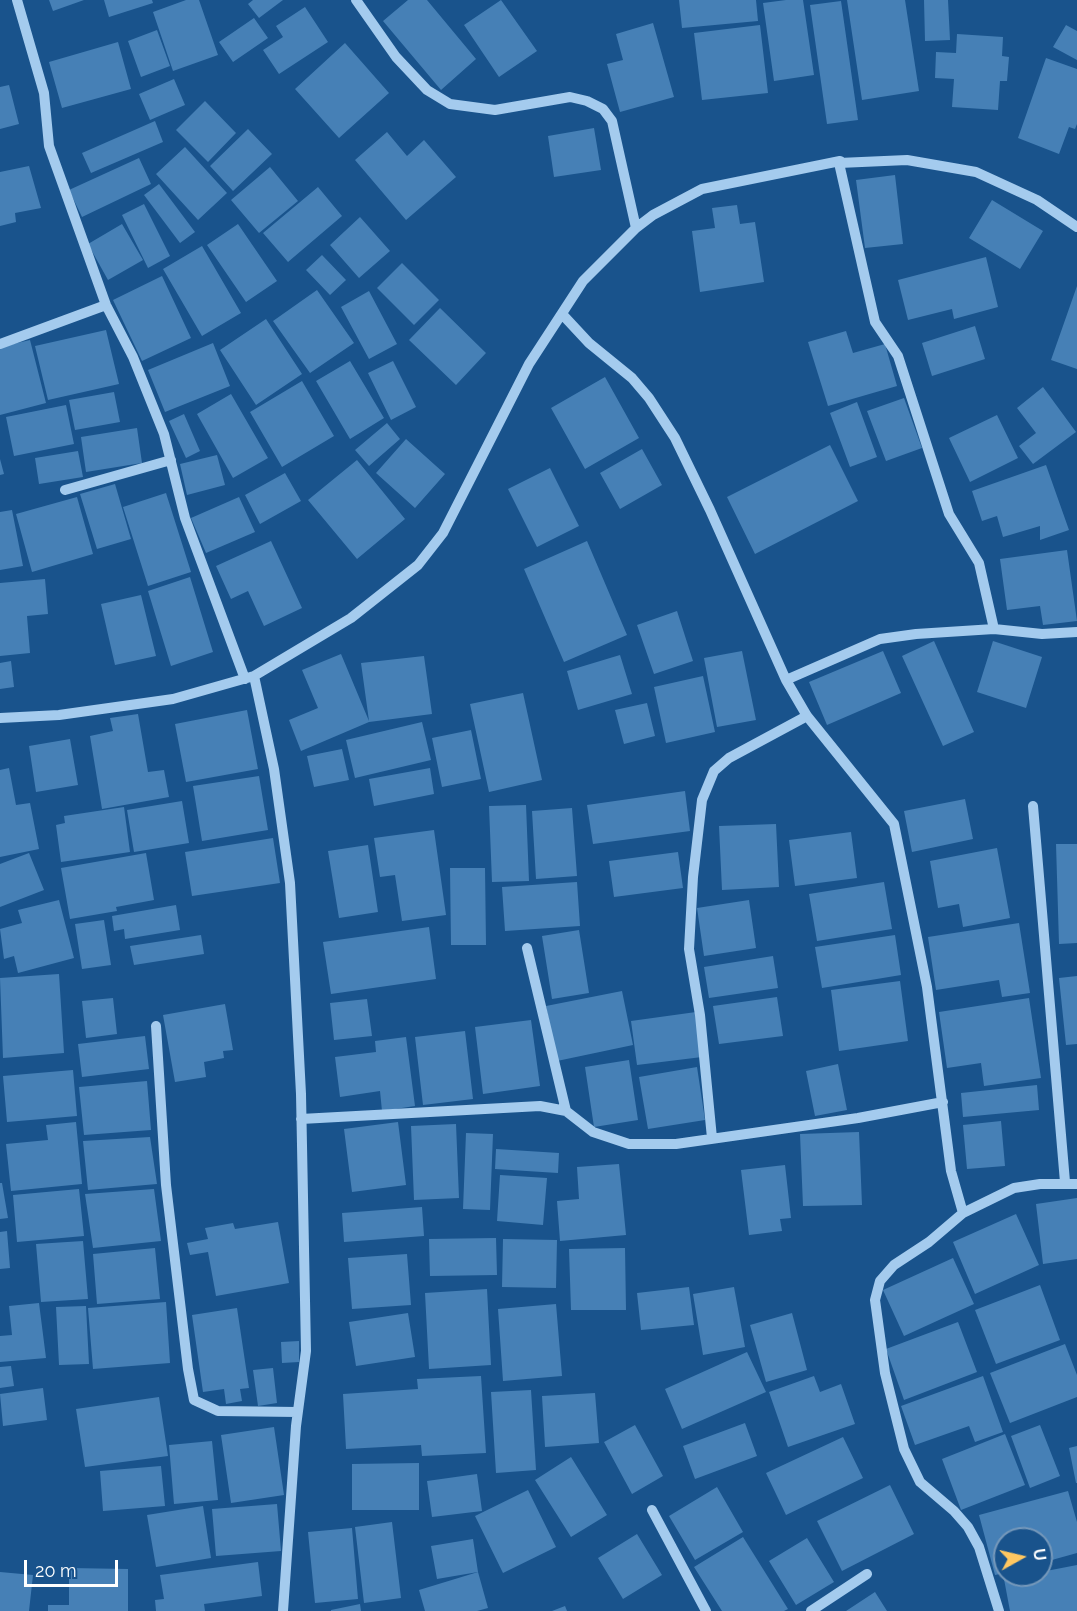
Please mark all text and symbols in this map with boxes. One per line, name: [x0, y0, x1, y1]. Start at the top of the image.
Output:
north arrow: [993, 1527, 1053, 1587]
text: U: [1029, 1547, 1050, 1562]
scale bar: [27, 1548, 122, 1586]
text: 20 m: [35, 1560, 77, 1581]

